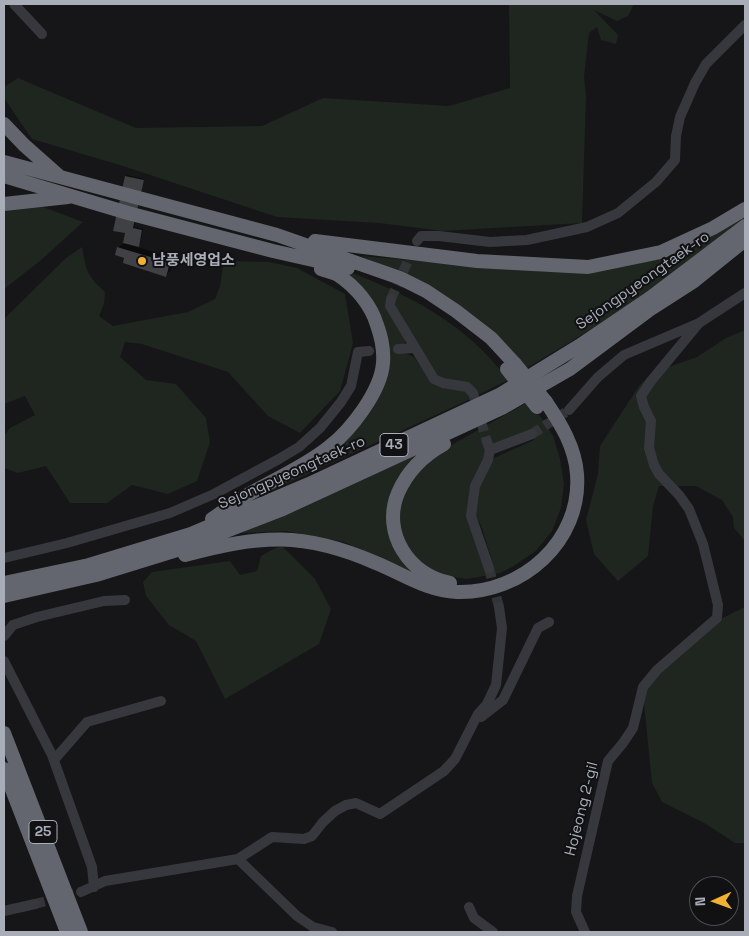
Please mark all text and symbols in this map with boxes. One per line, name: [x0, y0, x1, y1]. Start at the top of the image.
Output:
street label: Sejongpyeongtaek-ro: [573, 228, 713, 334]
place label: 남풍세영업소: [152, 252, 235, 270]
marker: 남풍세영업소: [136, 255, 148, 267]
street label: Sejongpyeongtaek-ro: [216, 432, 368, 514]
road number: 43: [380, 434, 408, 456]
street label: Hojeong 2-gil: [562, 760, 602, 858]
road number: 25: [29, 820, 57, 844]
north arrow: [689, 876, 739, 926]
text: N: [691, 896, 709, 907]

